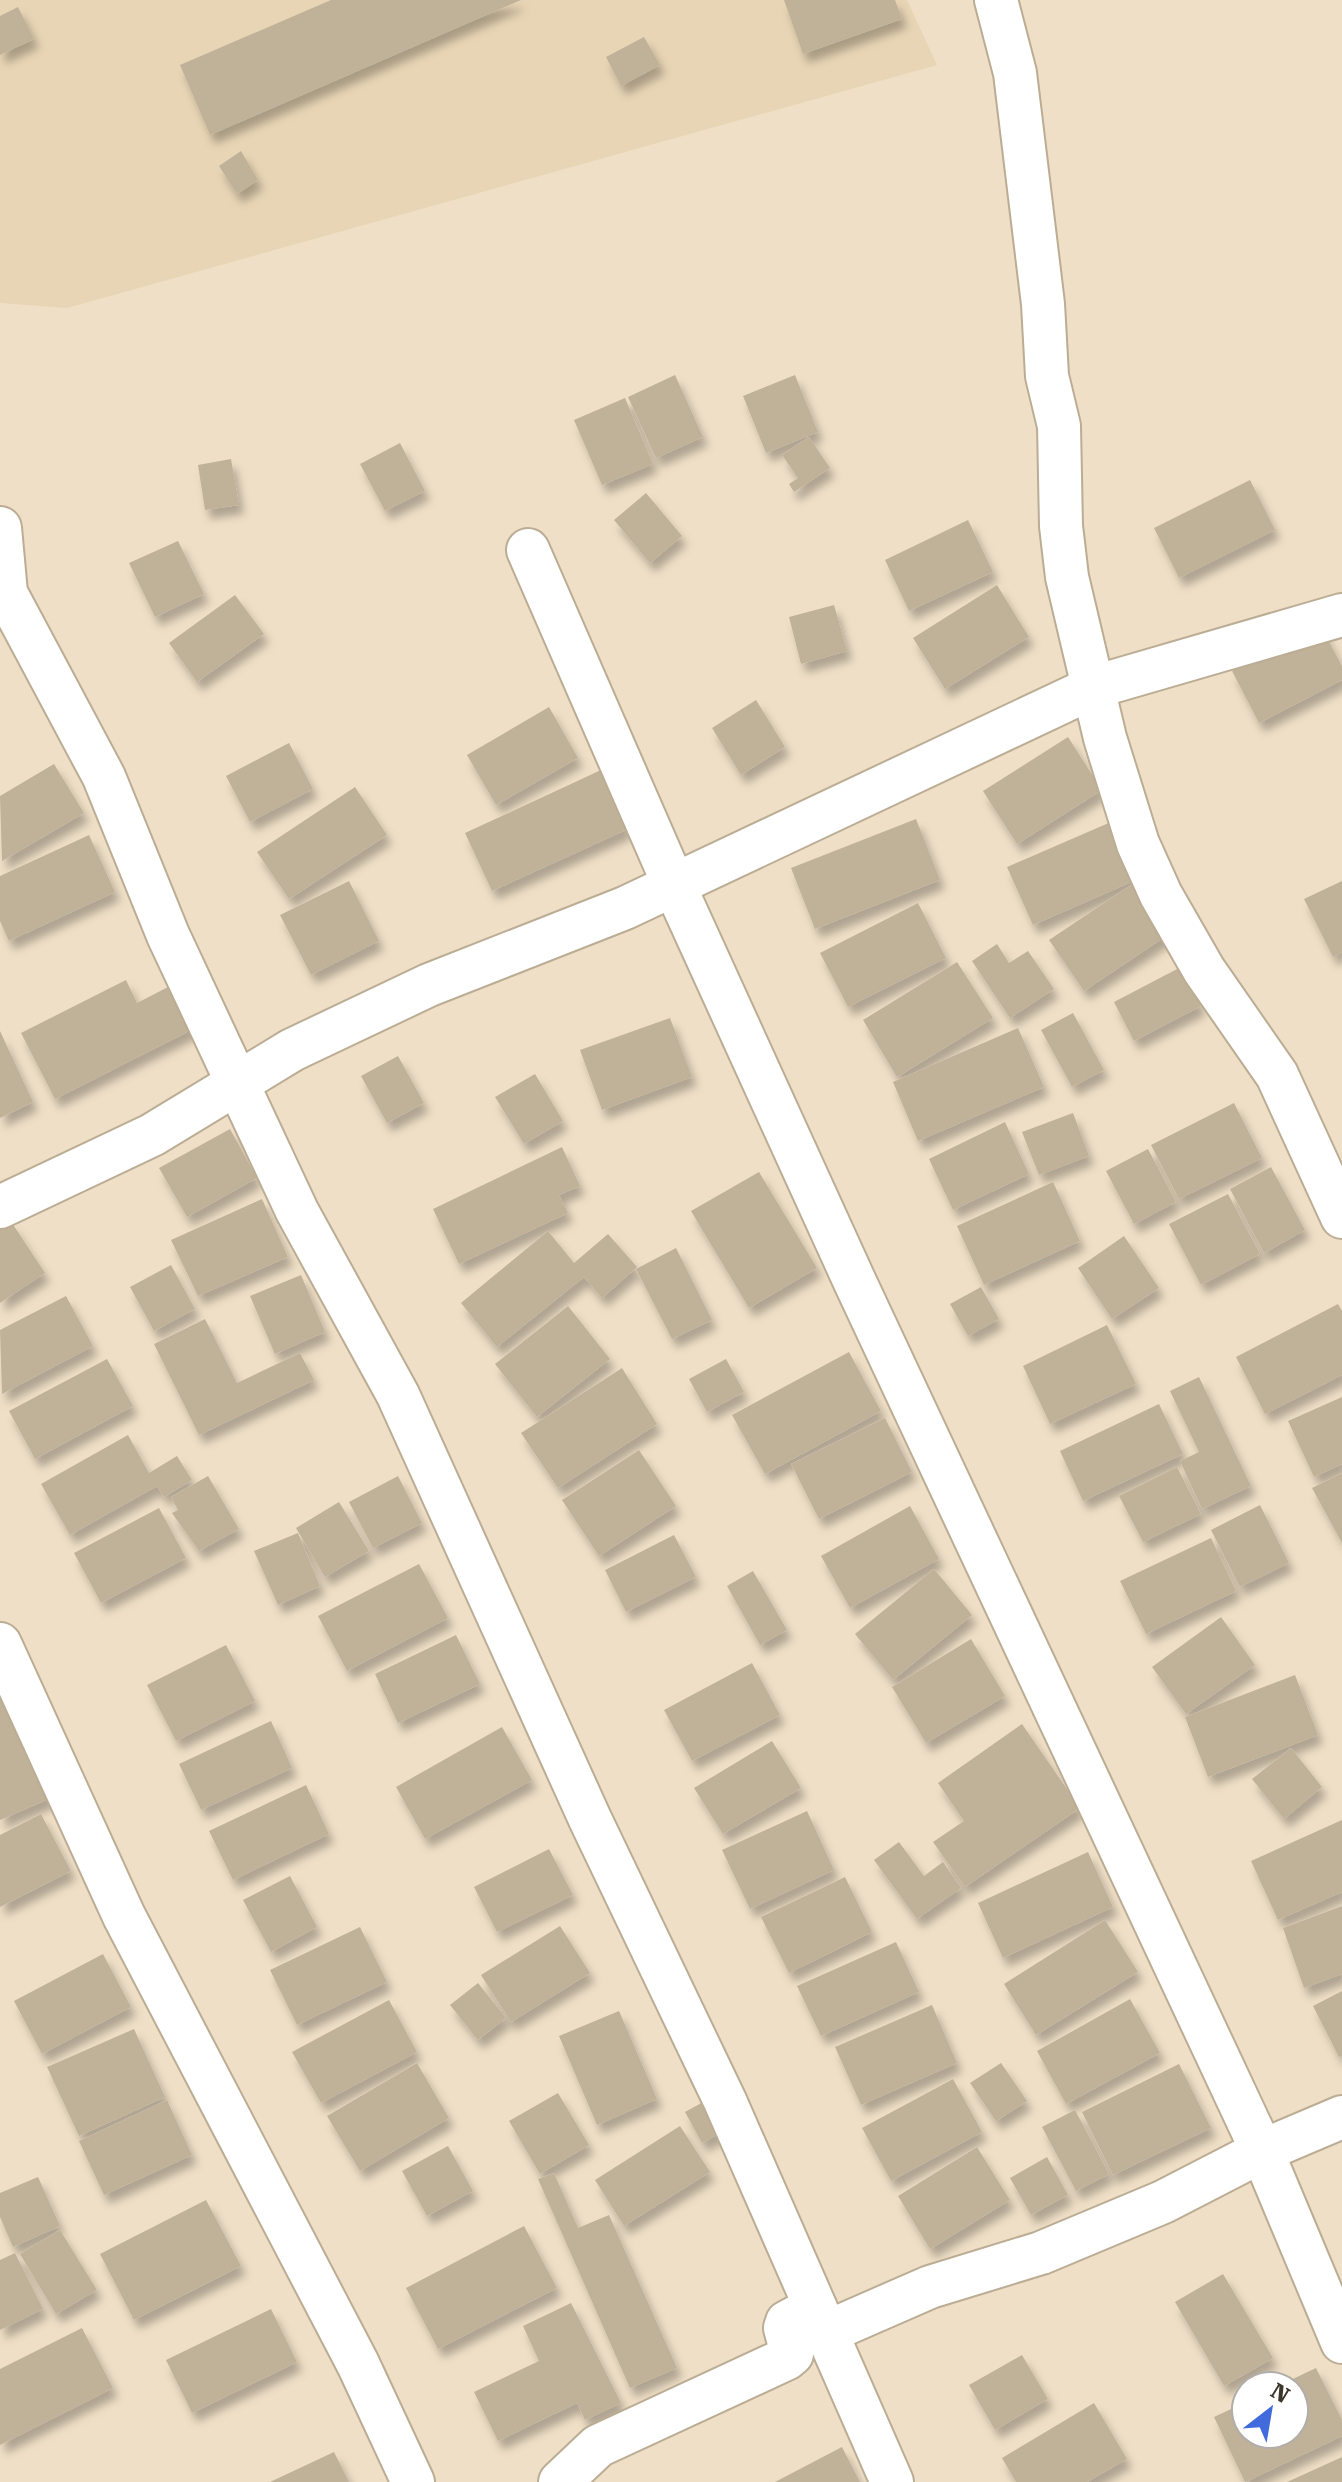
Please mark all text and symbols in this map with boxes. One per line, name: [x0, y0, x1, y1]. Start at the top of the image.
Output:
north arrow: [1230, 2370, 1310, 2450]
text: N: [1266, 2378, 1294, 2408]

